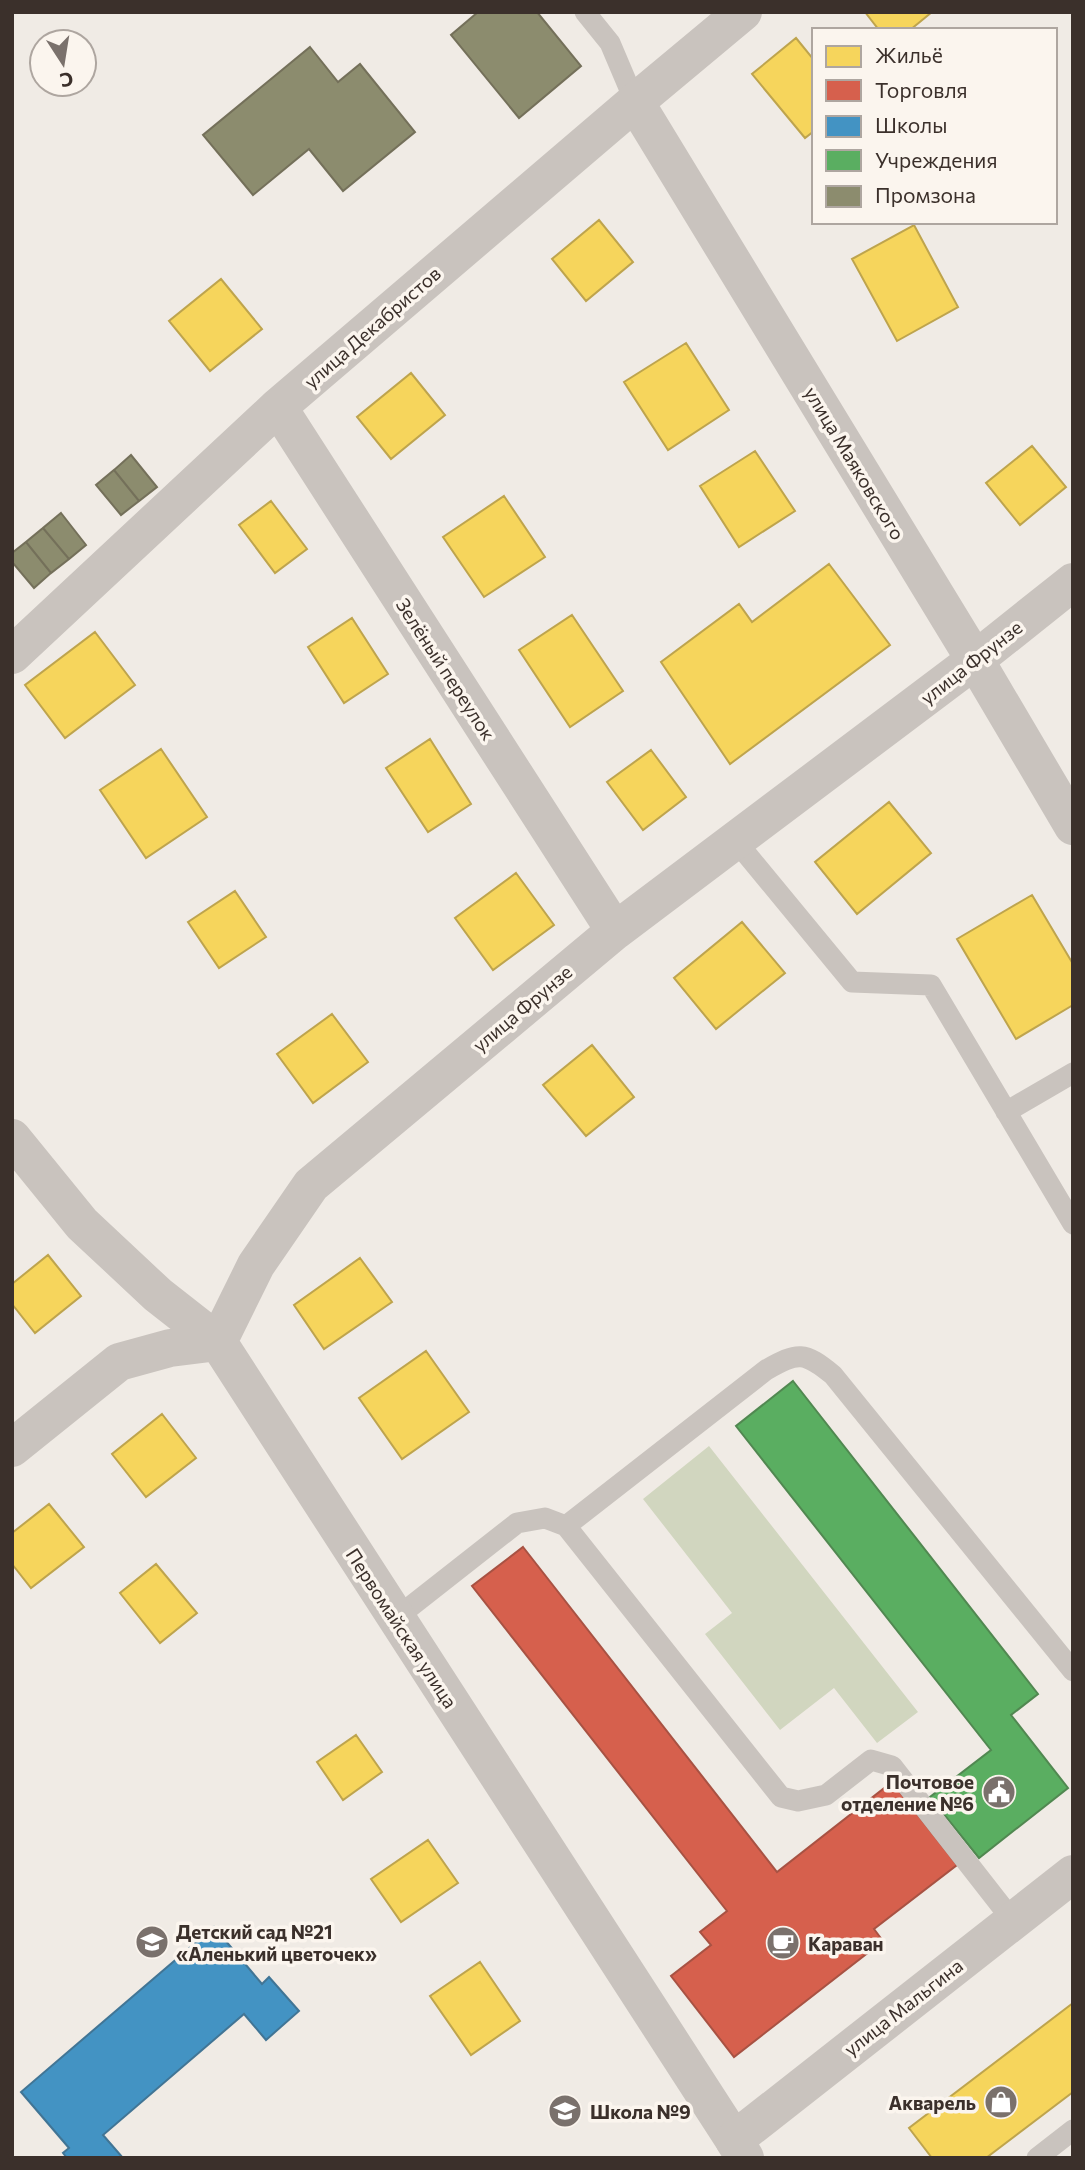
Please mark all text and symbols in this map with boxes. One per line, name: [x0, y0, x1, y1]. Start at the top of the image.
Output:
north arrow: [28, 28, 98, 98]
legend: [812, 28, 1057, 224]
text: Жильё: [875, 42, 943, 67]
text: С: [58, 68, 75, 93]
text: Торговля: [875, 77, 968, 102]
text: Школы: [875, 112, 947, 137]
text: Учреждения: [875, 147, 997, 172]
text: Промзона: [875, 182, 976, 207]
street label: улица Декабристов: [299, 261, 445, 393]
street label: улица Маяковского: [800, 382, 910, 544]
street label: Зелёный переулок: [392, 594, 500, 744]
street label: улица Фрунзе: [916, 615, 1026, 709]
street label: улица Фрунзе: [468, 960, 576, 1056]
street label: Первомайская улица: [342, 1544, 462, 1712]
place label: Почтовое отделение №6: [841, 1770, 974, 1815]
public building icon: Почтовое отделение №6: [980, 1773, 1018, 1811]
place label: Детский сад №21 «Аленький цветочек»: [176, 1920, 377, 1965]
school or university icon: Детский сад №21 «Аленький цветочек»: [133, 1923, 171, 1961]
cafe icon: Караван: [764, 1924, 802, 1962]
place label: Караван: [808, 1932, 884, 1955]
street label: улица Мальгина: [839, 1954, 967, 2060]
shop icon: Акварель: [982, 2083, 1020, 2121]
place label: Акварель: [888, 2091, 976, 2114]
school or university icon: Школа №9: [546, 2092, 584, 2130]
place label: Школа №9: [590, 2100, 691, 2123]

